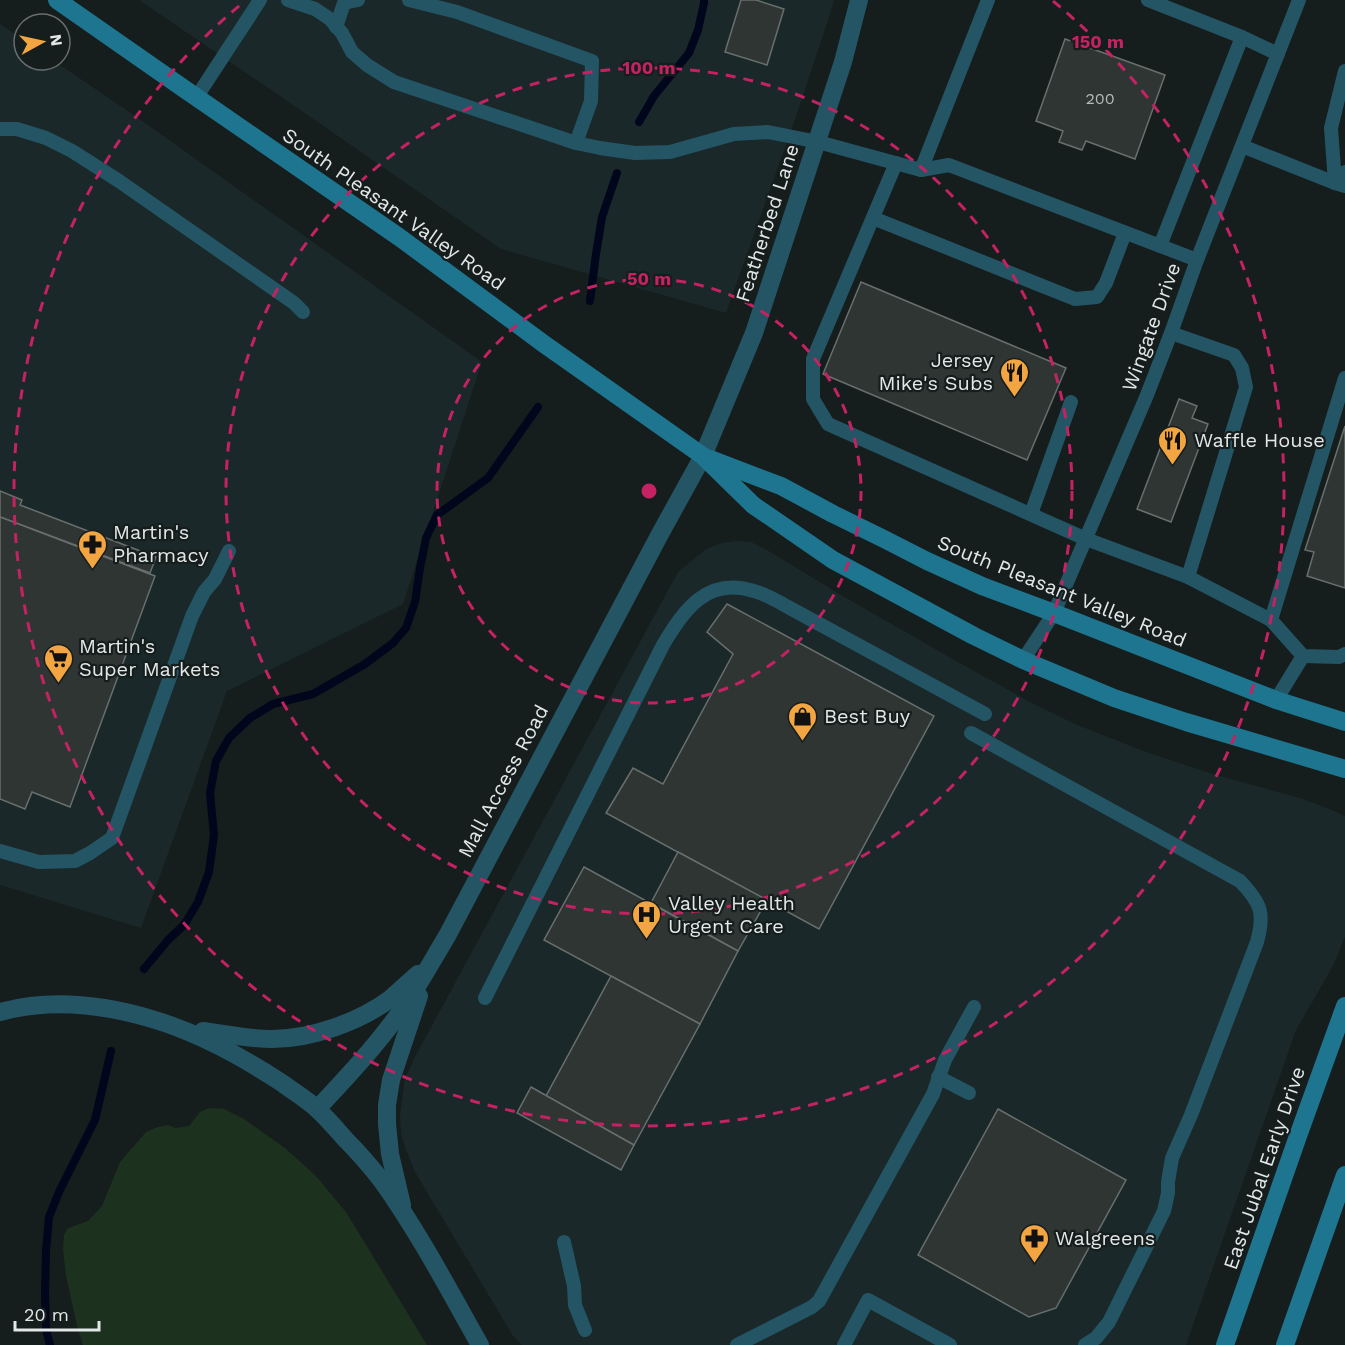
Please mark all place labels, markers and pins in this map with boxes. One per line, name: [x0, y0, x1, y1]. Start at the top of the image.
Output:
place label: Jersey Mike's Subs: [878, 348, 994, 395]
restaurant icon: Jersey Mike's Subs: [998, 356, 1030, 398]
restaurant icon: Waffle House: [1157, 424, 1189, 466]
place label: Waffle House: [1194, 428, 1325, 452]
centre of rings: [639, 481, 659, 501]
place label: Martin's Pharmacy: [113, 520, 209, 567]
pharmacy icon: Martin's Pharmacy: [76, 528, 108, 570]
place label: Martin's Super Markets: [79, 634, 220, 681]
supermarket icon: Martin's Super Markets: [42, 642, 74, 684]
shop icon: Best Buy: [787, 700, 819, 742]
place label: Best Buy: [824, 704, 911, 728]
place label: Valley Health Urgent Care: [668, 891, 795, 938]
hospital icon: Valley Health Urgent Care: [631, 898, 663, 940]
pharmacy icon: Walgreens: [1018, 1222, 1050, 1264]
place label: Walgreens: [1055, 1226, 1155, 1250]

